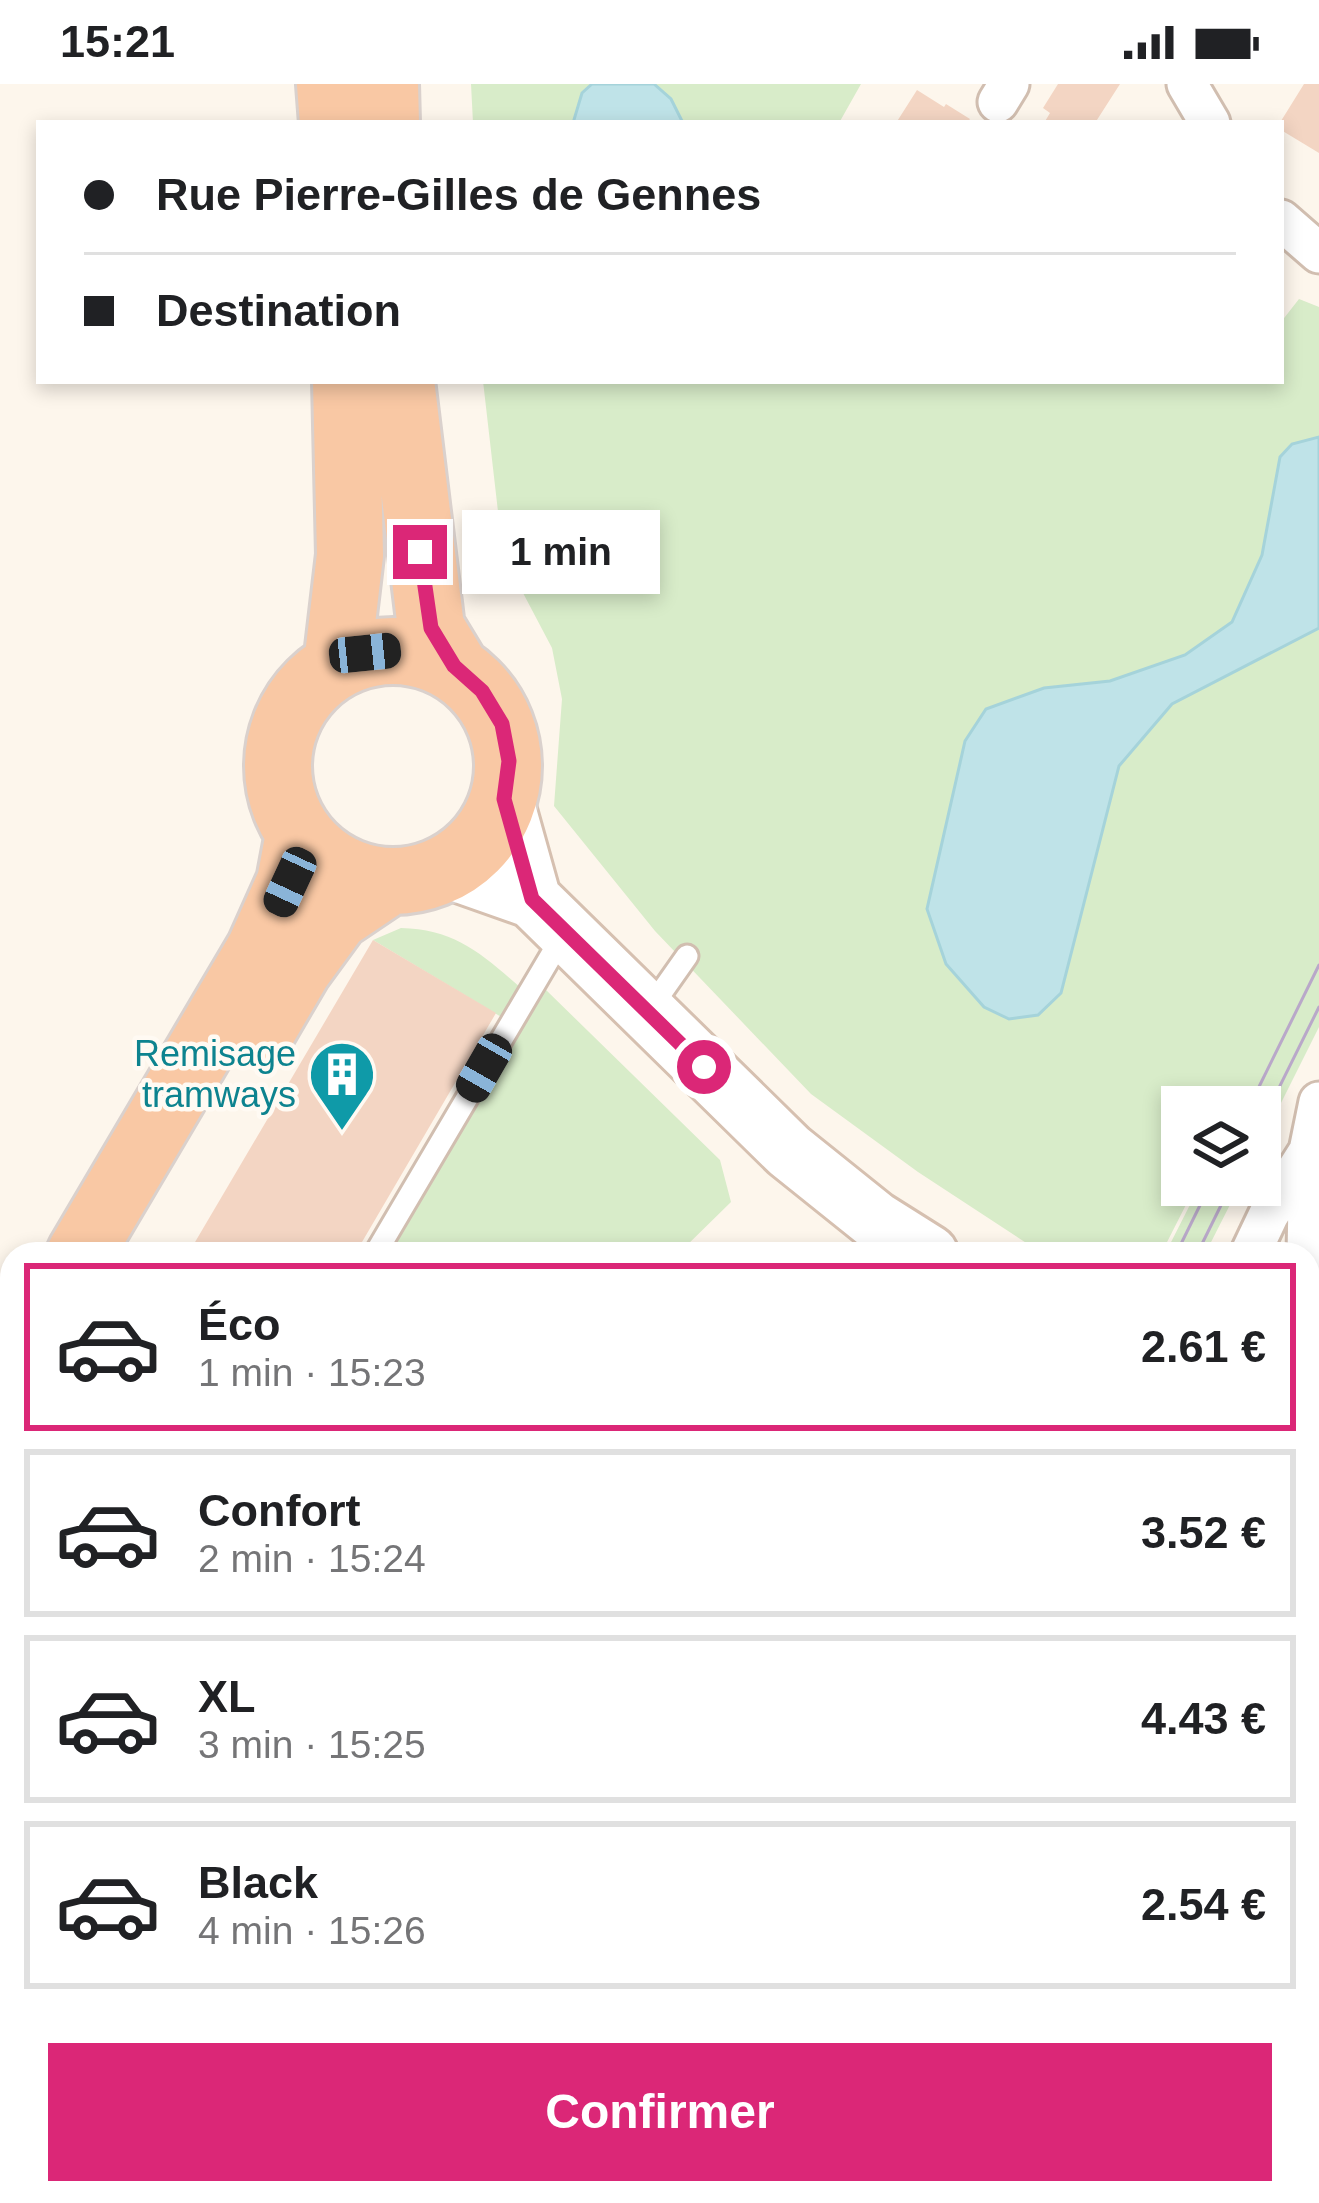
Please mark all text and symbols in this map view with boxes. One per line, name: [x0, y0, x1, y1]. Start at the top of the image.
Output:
text: 15:21: [60, 16, 175, 67]
text: Rue Pierre-Gilles de Gennes: [156, 169, 761, 220]
text: Destination: [156, 285, 401, 336]
callout: 1 min: [462, 510, 660, 594]
route end: [393, 525, 447, 579]
text: 1 min: [510, 530, 612, 573]
car: [327, 631, 403, 675]
car: [258, 842, 322, 922]
car: [450, 1028, 518, 1108]
place label: Remisage tramways: [134, 1033, 296, 1115]
building icon: Remisage tramways: [307, 1039, 377, 1133]
route start: [677, 1040, 731, 1094]
map controls: [1161, 1086, 1281, 1206]
button: layers: [1161, 1086, 1281, 1206]
icon: car: [54, 1293, 162, 1401]
text: Éco: [198, 1299, 281, 1350]
text: 2.61 €: [1141, 1321, 1266, 1372]
text: 1 min · 15:23: [198, 1351, 426, 1394]
icon: car: [54, 1479, 162, 1587]
text: Confort: [198, 1485, 360, 1536]
text: 3.52 €: [1141, 1507, 1266, 1558]
text: 2 min · 15:24: [198, 1537, 426, 1580]
icon: car: [54, 1665, 162, 1773]
text: XL: [198, 1671, 256, 1722]
text: 4.43 €: [1141, 1693, 1266, 1744]
text: 3 min · 15:25: [198, 1723, 426, 1766]
icon: car: [54, 1851, 162, 1959]
text: Black: [198, 1857, 318, 1908]
text: 2.54 €: [1141, 1879, 1266, 1930]
text: 4 min · 15:26: [198, 1909, 426, 1952]
button: Confirmer: [48, 2043, 1272, 2181]

